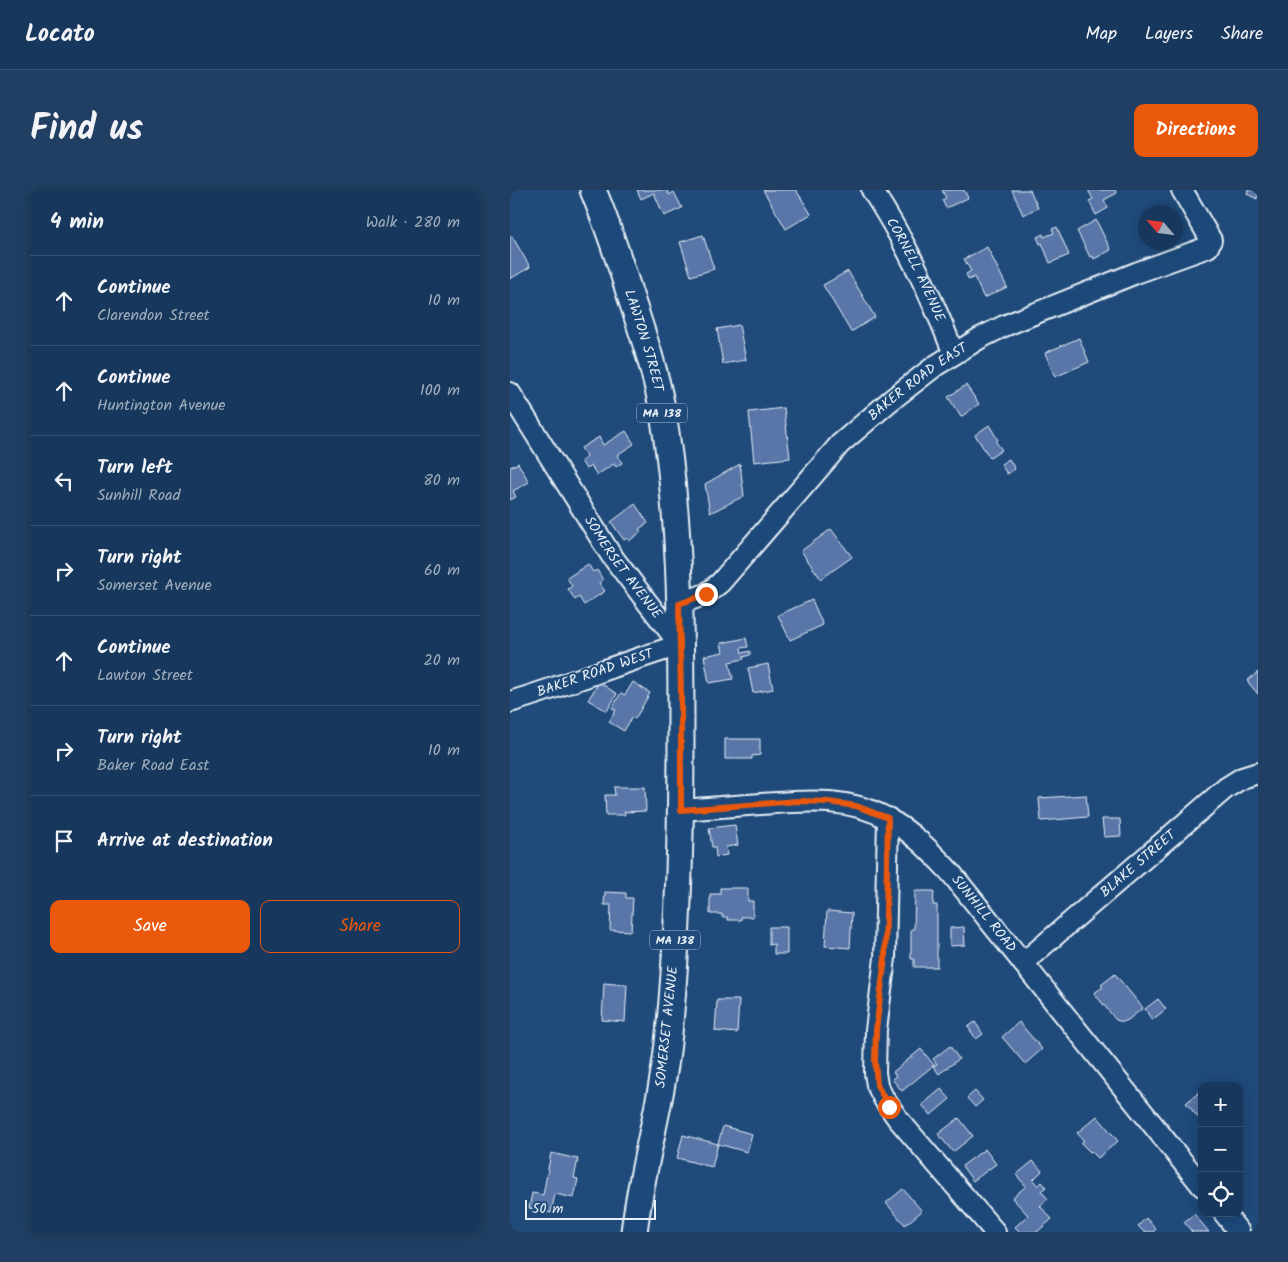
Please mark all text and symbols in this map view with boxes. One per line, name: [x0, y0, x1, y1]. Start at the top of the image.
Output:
text: Locato: [25, 15, 95, 54]
text: Map: [1086, 20, 1117, 49]
text: Layers: [1145, 20, 1193, 49]
text: Share: [1221, 20, 1263, 49]
text: Find us: [30, 102, 143, 158]
button: Directions: [1134, 104, 1258, 157]
north arrow: [1138, 205, 1183, 250]
text: 4 min: [50, 206, 104, 239]
text: Walk · 280 m: [366, 210, 460, 235]
street label: CORNELL AVENUE: [880, 213, 951, 326]
text: Continue: [97, 273, 170, 303]
icon: ahead: [50, 287, 78, 315]
street label: LAWTON STREET: [618, 287, 670, 395]
text: 10 m: [428, 288, 460, 313]
text: Clarendon Street: [97, 303, 210, 328]
street label: BAKER ROAD EAST: [863, 337, 973, 426]
text: Continue: [97, 363, 170, 393]
icon: ahead: [50, 377, 78, 405]
text: 100 m: [420, 378, 460, 403]
text: Huntington Avenue: [97, 393, 226, 418]
road number: MA 138: [637, 404, 687, 422]
text: Turn left: [97, 453, 172, 483]
icon: left: [50, 467, 78, 495]
text: 80 m: [423, 468, 460, 493]
text: Sunhill Road: [97, 483, 180, 508]
street label: SOMERSET AVENUE: [578, 512, 668, 624]
text: Turn right: [97, 543, 182, 573]
icon: right: [50, 557, 78, 585]
text: 60 m: [424, 558, 460, 583]
text: Somerset Avenue: [97, 573, 212, 598]
route end: [695, 583, 718, 606]
text: Continue: [97, 633, 170, 663]
street label: BAKER ROAD WEST: [534, 642, 658, 703]
icon: ahead: [50, 647, 78, 675]
text: 20 m: [424, 648, 460, 673]
text: Lawton Street: [97, 663, 193, 688]
text: Turn right: [97, 723, 182, 753]
icon: right: [50, 737, 78, 765]
text: 10 m: [428, 738, 460, 763]
text: Baker Road East: [97, 753, 209, 778]
street label: BLAKE STREET: [1095, 824, 1182, 903]
text: Arrive at destination: [97, 826, 273, 856]
icon: arrive: [50, 827, 78, 855]
street label: SUNHILL ROAD: [946, 870, 1022, 958]
button: Save: [50, 900, 250, 953]
button: Share: [260, 900, 460, 953]
road number: MA 138: [650, 930, 700, 950]
street label: SOMERSET AVENUE: [650, 964, 684, 1089]
map controls: [1198, 1082, 1243, 1217]
button: +: [1198, 1082, 1243, 1127]
route start: [878, 1096, 901, 1119]
button: −: [1198, 1127, 1243, 1172]
button: locate: [1198, 1172, 1243, 1217]
scale bar: [525, 1197, 656, 1220]
text: 50 m: [532, 1198, 563, 1220]

